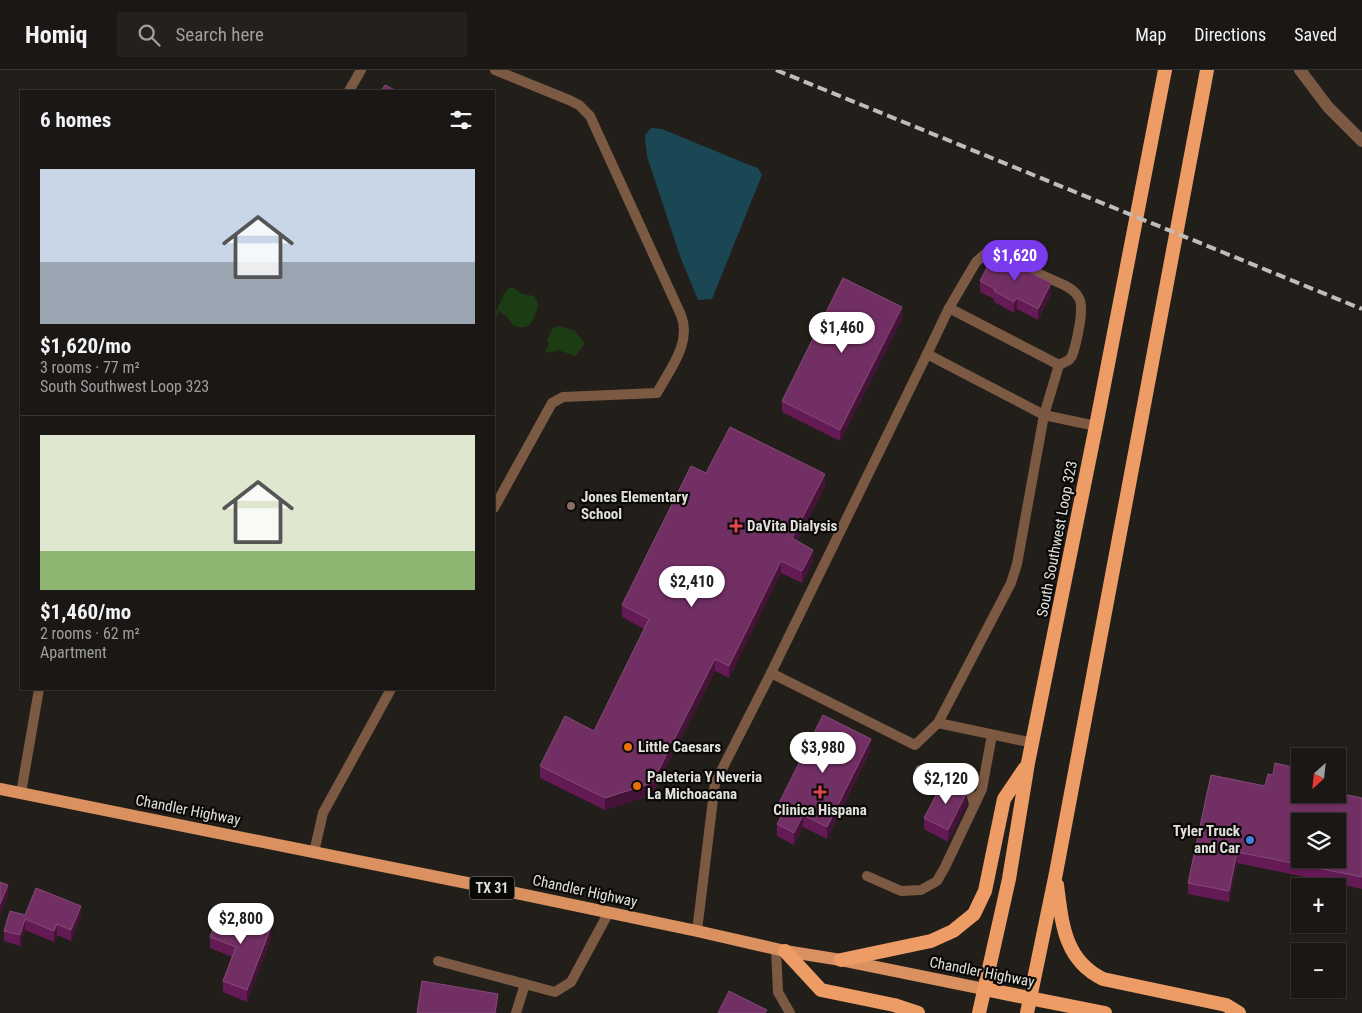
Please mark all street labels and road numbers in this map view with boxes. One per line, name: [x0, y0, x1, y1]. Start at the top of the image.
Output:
street label: South Southwest Loop 323: [1033, 459, 1081, 619]
street label: Chandler Highway: [134, 791, 242, 829]
street label: Chandler Highway: [531, 871, 639, 911]
road number: TX 31: [470, 876, 514, 900]
street label: Chandler Highway: [928, 953, 1036, 991]

